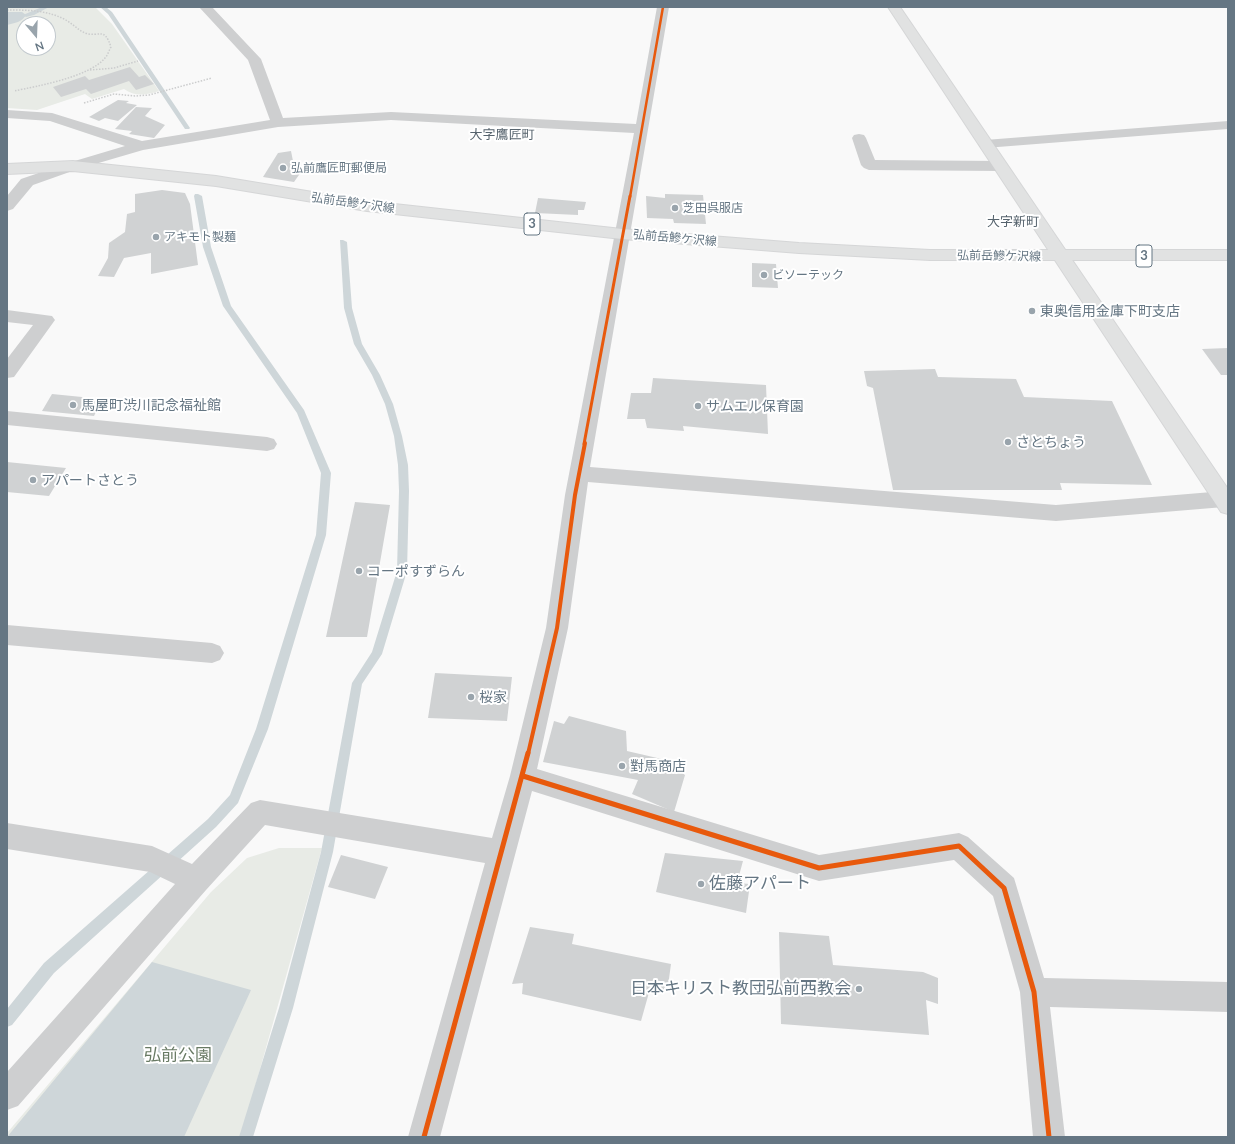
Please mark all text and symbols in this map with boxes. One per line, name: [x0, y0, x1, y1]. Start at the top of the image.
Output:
north arrow: [16, 16, 56, 56]
text: N: [34, 39, 46, 54]
district label: 大字鷹匠町: [470, 127, 534, 143]
place label: 弘前鷹匠町郵便局: [291, 161, 387, 175]
marker: 弘前鷹匠町郵便局: [278, 163, 288, 173]
street label: 弘前岳鰺ケ沢線: [310, 190, 396, 216]
place label: 芝田呉服店: [683, 201, 743, 215]
marker: 芝田呉服店: [670, 203, 680, 213]
road number: 3: [524, 213, 540, 235]
district label: 大字新町: [987, 214, 1039, 230]
street label: 弘前岳鰺ケ沢線: [633, 227, 717, 249]
place label: アキモト製麺: [164, 230, 236, 244]
marker: アキモト製麺: [151, 232, 161, 242]
road number: 3: [1136, 245, 1152, 267]
street label: 弘前岳鰺ケ沢線: [957, 248, 1041, 264]
place label: ビソーテック: [772, 268, 844, 282]
marker: ビソーテック: [759, 270, 769, 280]
place label: 東奥信用金庫下町支店: [1040, 303, 1180, 319]
marker: 東奥信用金庫下町支店: [1027, 306, 1037, 316]
place label: 馬屋町渋川記念福祉館: [81, 397, 221, 413]
place label: サムエル保育園: [706, 398, 804, 414]
marker: 馬屋町渋川記念福祉館: [68, 400, 78, 410]
marker: サムエル保育園: [693, 401, 703, 411]
place label: さとちょう: [1016, 434, 1086, 450]
marker: さとちょう: [1003, 437, 1013, 447]
place label: アパートさとう: [41, 472, 139, 488]
marker: アパートさとう: [28, 475, 38, 485]
place label: コーポすずらん: [367, 563, 465, 579]
marker: コーポすずらん: [354, 566, 364, 576]
place label: 桜家: [479, 689, 507, 705]
marker: 桜家: [466, 692, 476, 702]
place label: 對馬商店: [630, 758, 686, 774]
marker: 對馬商店: [617, 761, 627, 771]
place label: 佐藤アパート: [709, 874, 811, 894]
marker: 佐藤アパート: [696, 879, 706, 889]
place label: 日本キリスト教団弘前西教会: [630, 979, 851, 999]
marker: 日本キリスト教団弘前西教会: [854, 984, 864, 994]
park label: 弘前公園: [144, 1046, 212, 1066]

